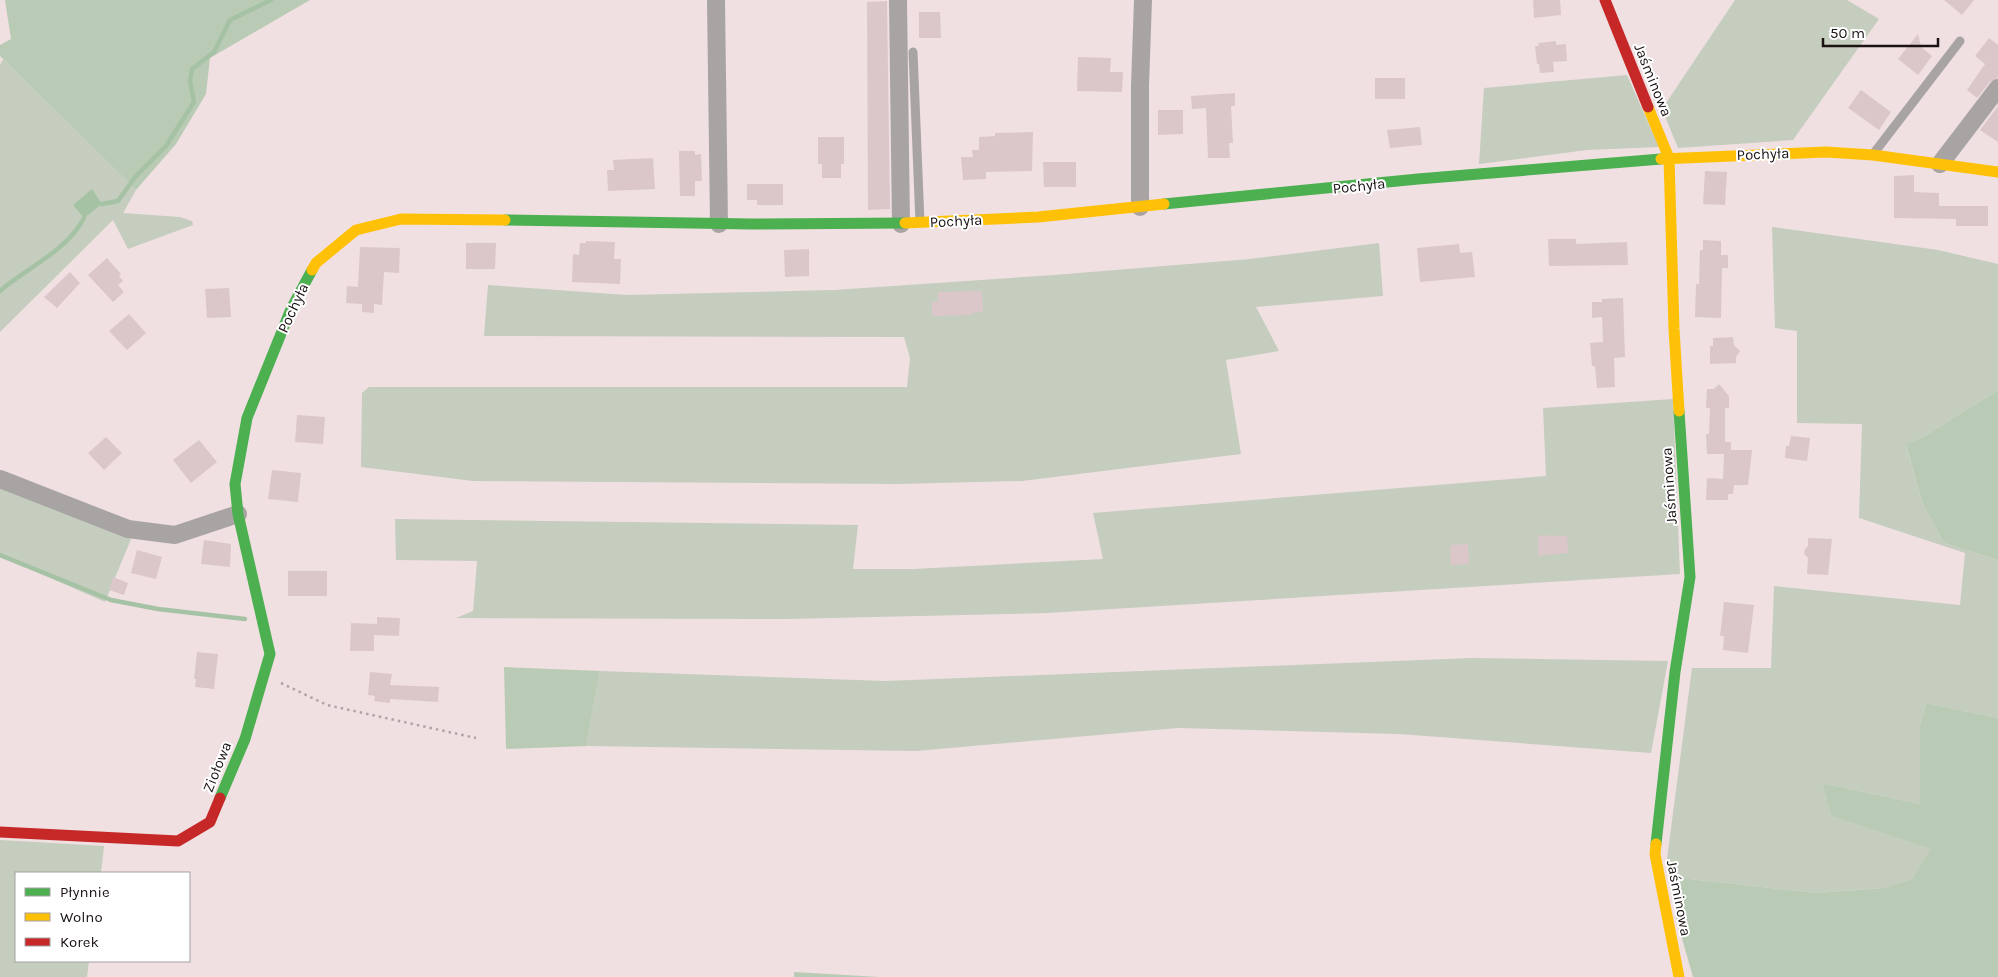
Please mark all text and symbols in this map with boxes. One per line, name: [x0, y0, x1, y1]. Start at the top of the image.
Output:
scale bar: [1823, 15, 1938, 47]
text: 50 m: [1830, 24, 1865, 42]
street label: Jaśminowa: [1630, 41, 1676, 119]
street label: Pochyła: [1736, 144, 1790, 164]
street label: Pochyła: [1332, 174, 1386, 198]
street label: Pochyła: [929, 211, 983, 231]
street label: Pochyła: [274, 280, 312, 336]
street label: Jaśminowa: [1657, 447, 1681, 525]
street label: Ziołowa: [199, 739, 235, 795]
street label: Jaśminowa: [1663, 858, 1695, 938]
legend: [15, 872, 190, 962]
text: Płynnie: [60, 883, 110, 901]
text: Wolno: [60, 908, 103, 926]
text: Korek: [60, 933, 99, 951]

